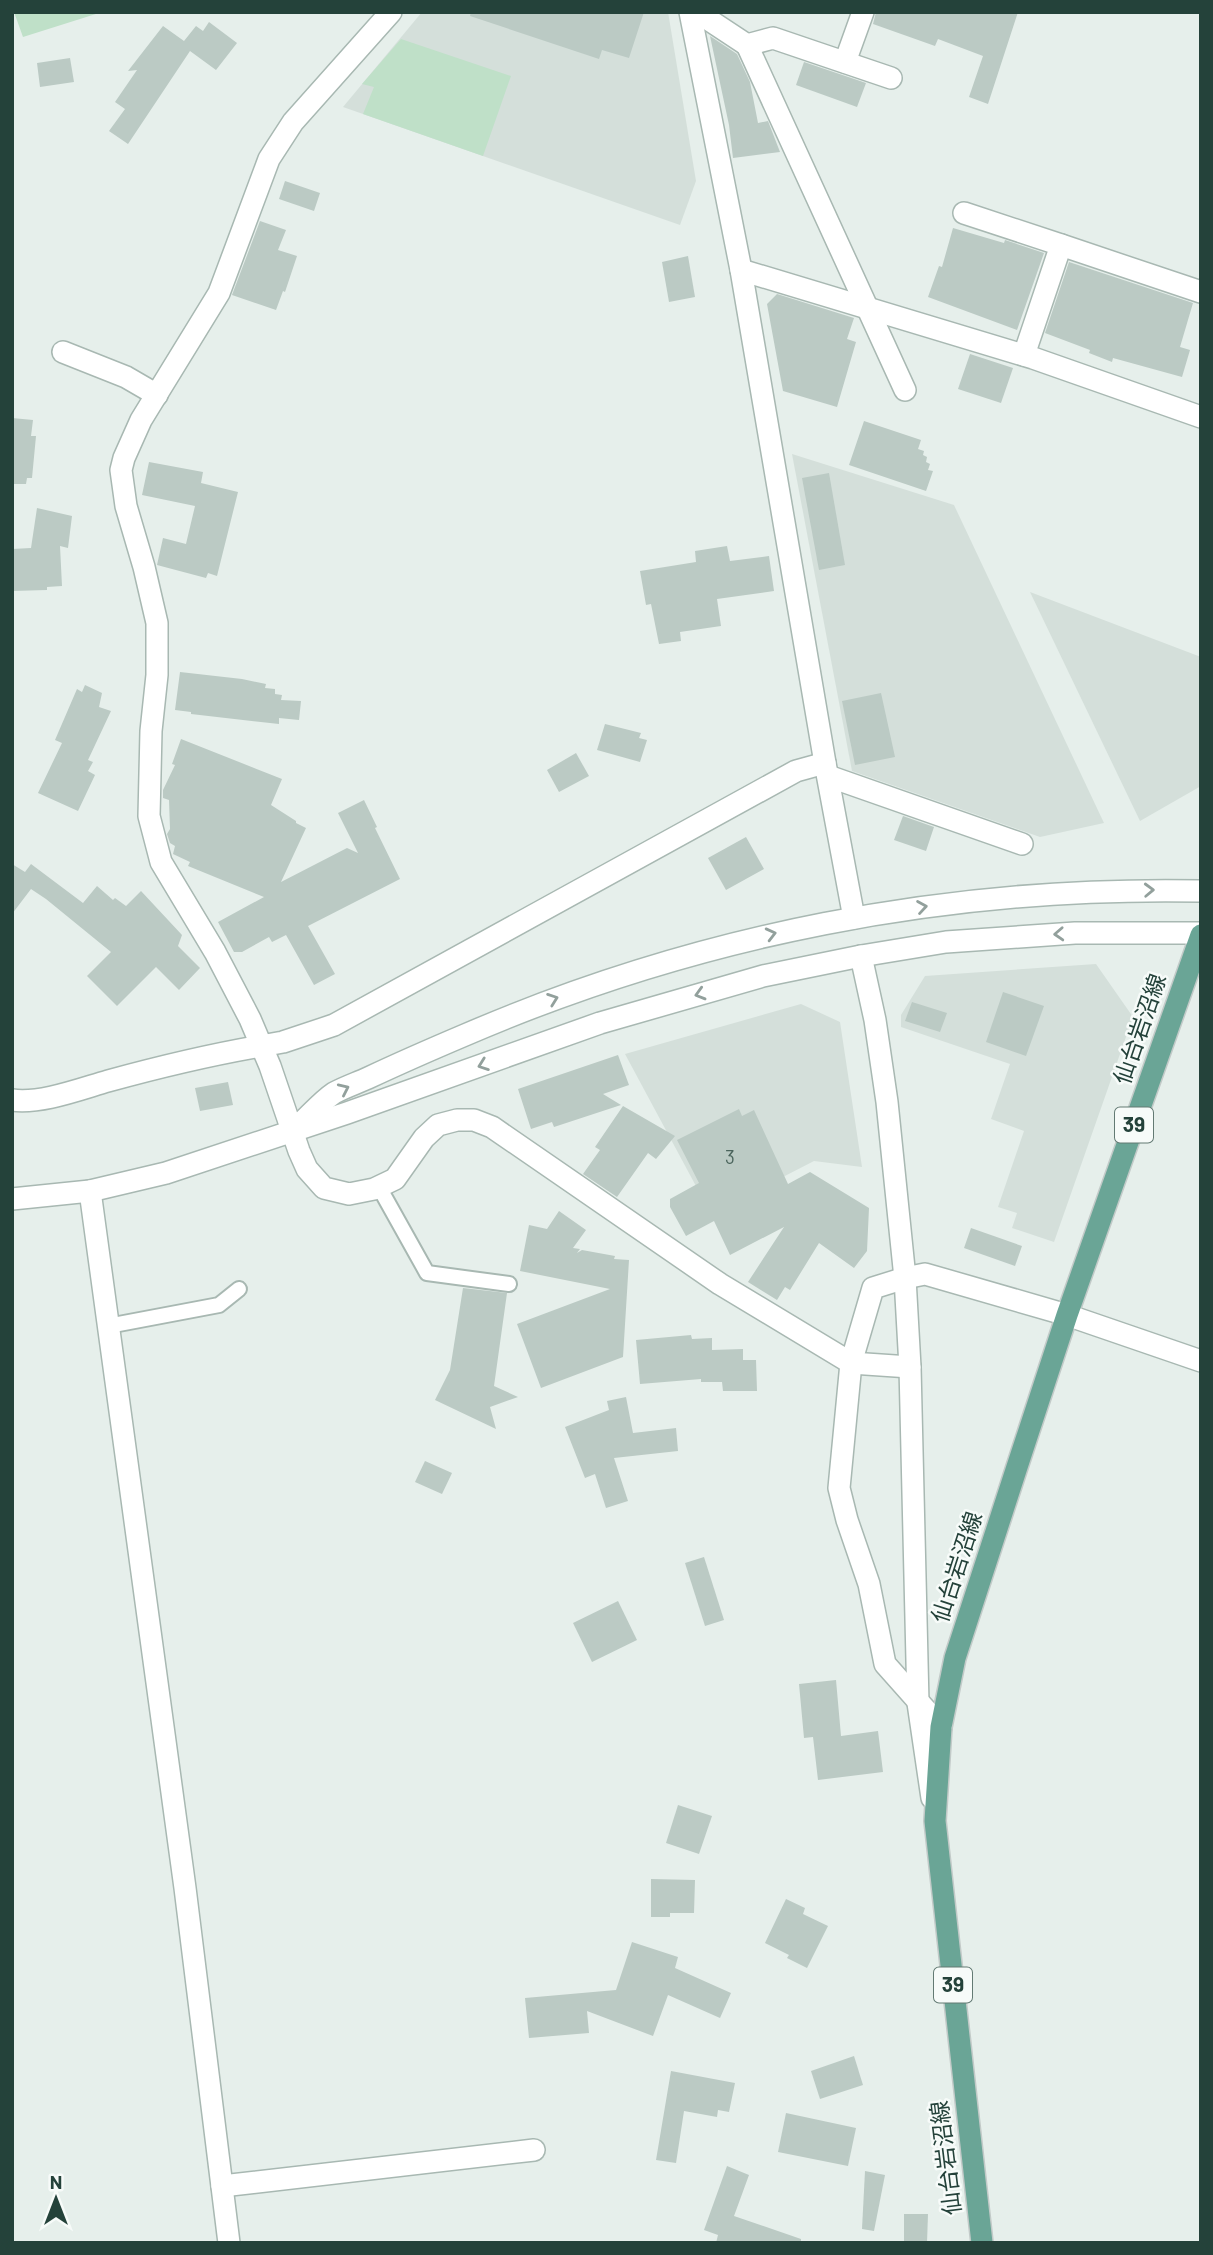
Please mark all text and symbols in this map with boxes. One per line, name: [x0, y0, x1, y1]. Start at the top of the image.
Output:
one-way arrow: [1143, 883, 1154, 898]
one-way arrow: [916, 900, 928, 915]
one-way arrow: [1053, 926, 1064, 941]
one-way arrow: [764, 928, 776, 942]
street label: 仙台岩沼線: [1107, 970, 1171, 1088]
one-way arrow: [694, 986, 706, 1001]
one-way arrow: [546, 993, 558, 1007]
one-way arrow: [478, 1056, 490, 1070]
one-way arrow: [337, 1083, 349, 1097]
road number: 39: [1115, 1108, 1153, 1142]
house number: 3: [725, 1145, 735, 1168]
street label: 仙台岩沼線: [925, 1508, 987, 1626]
road number: 39: [934, 1968, 972, 2002]
street label: 仙台岩沼線: [924, 2099, 966, 2217]
north arrow: [21, 2164, 91, 2234]
text: N: [50, 2170, 62, 2193]

